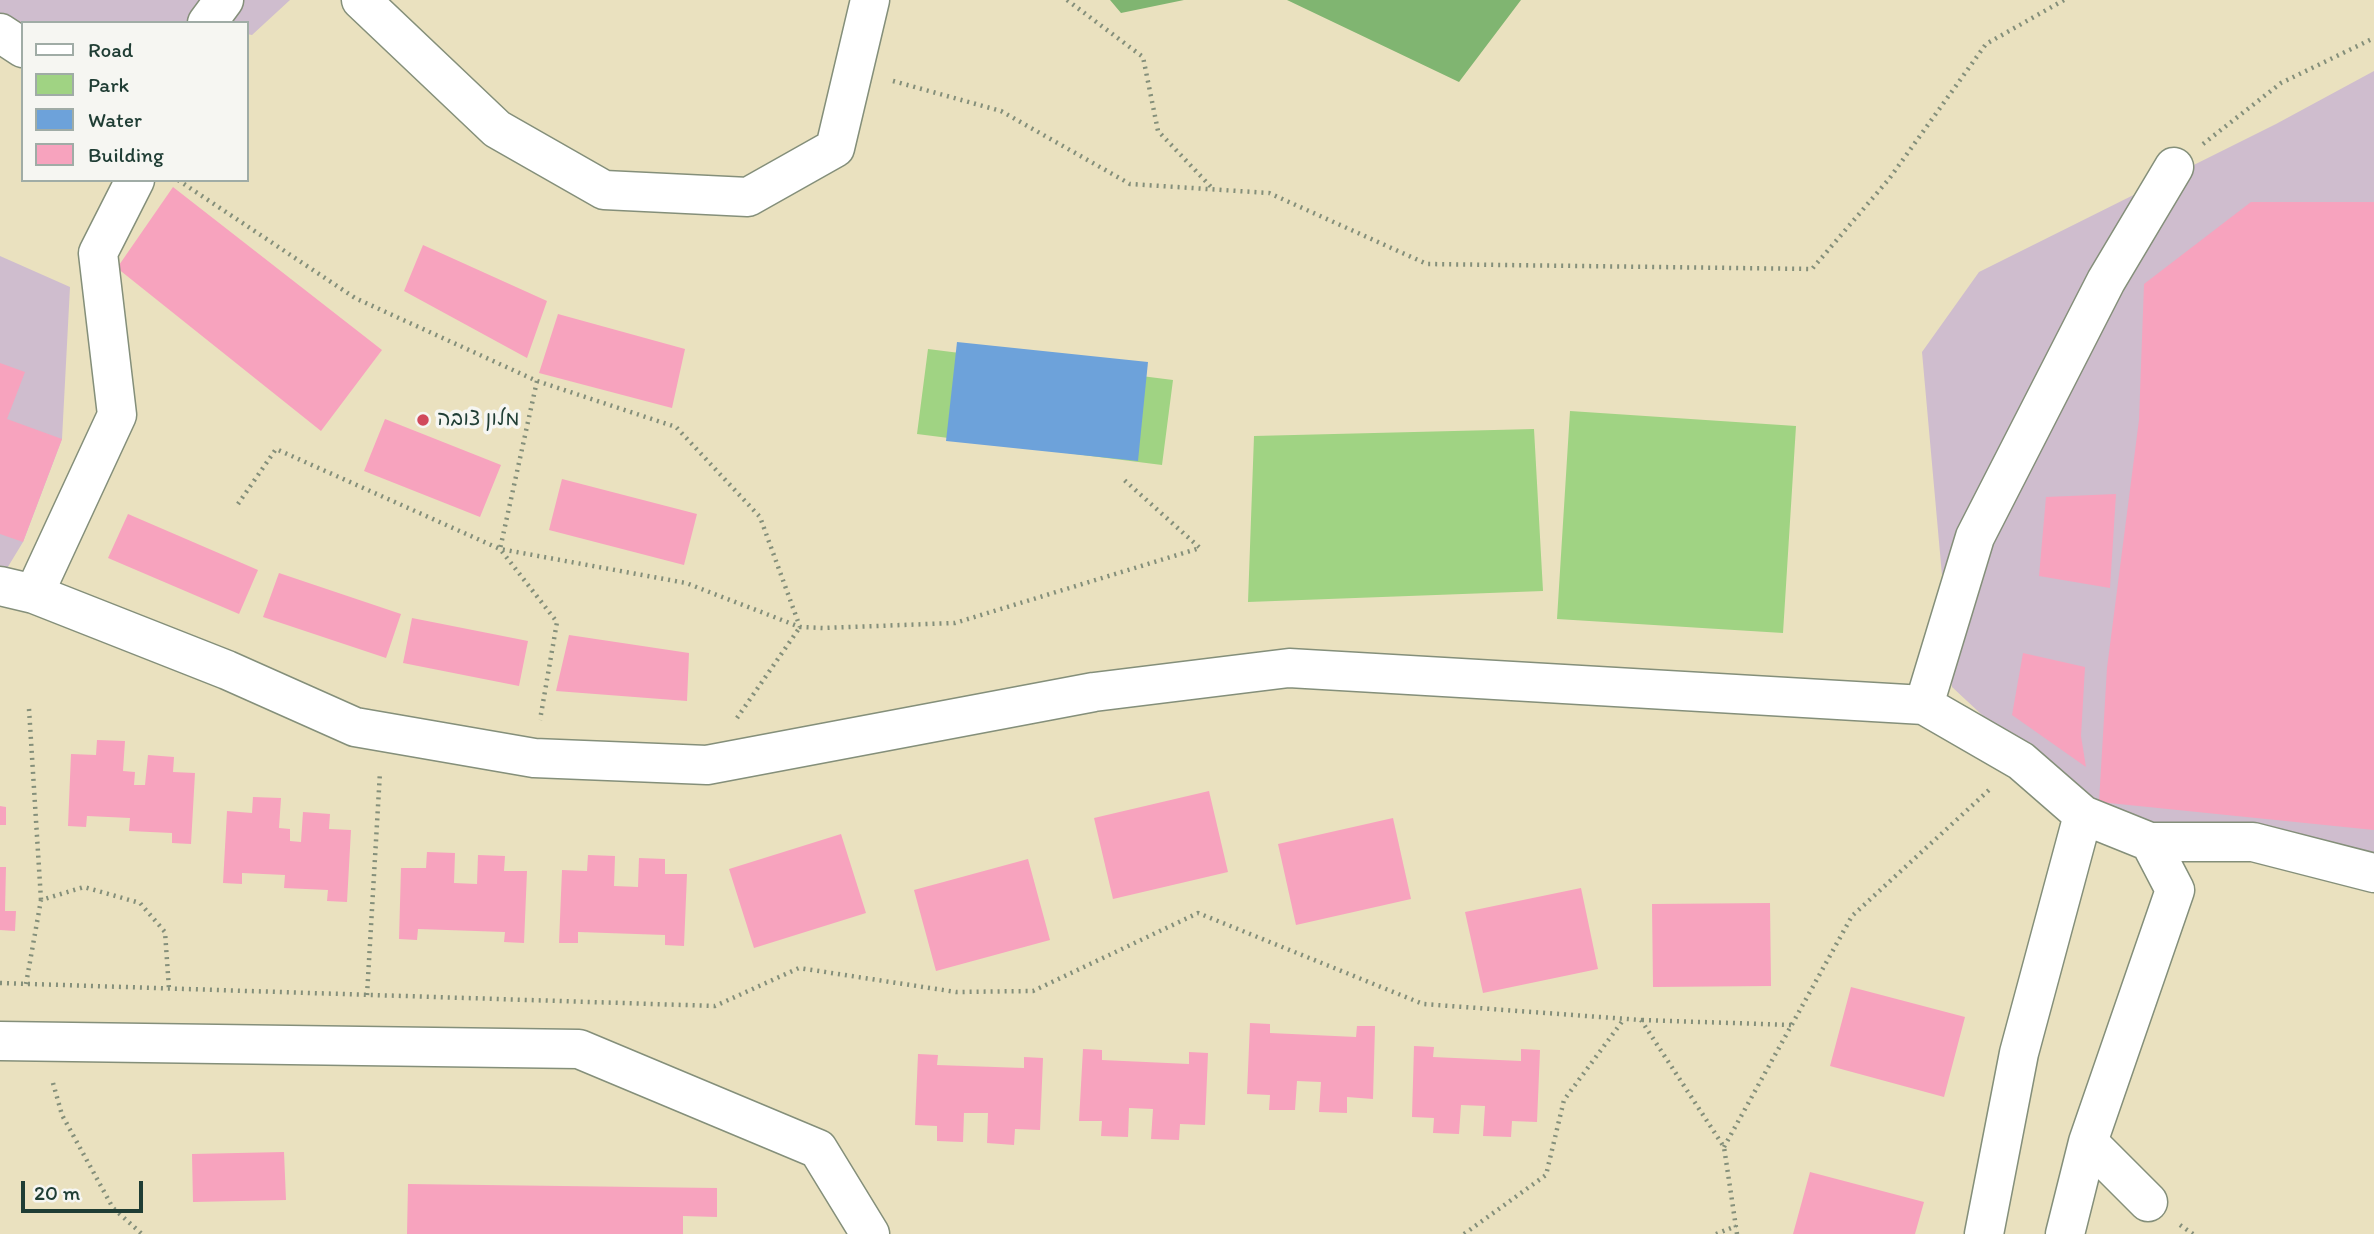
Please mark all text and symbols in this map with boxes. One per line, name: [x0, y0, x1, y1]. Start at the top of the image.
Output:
legend: [21, 21, 248, 182]
text: Road: [88, 37, 133, 62]
text: Park: [88, 72, 129, 97]
text: Water: [88, 107, 142, 132]
text: Building: [88, 142, 164, 167]
place label: מלון צובה: [437, 407, 520, 433]
marker: מלון צובה: [415, 412, 431, 428]
scale bar: [24, 1168, 147, 1212]
text: 20 m: [34, 1180, 80, 1205]

